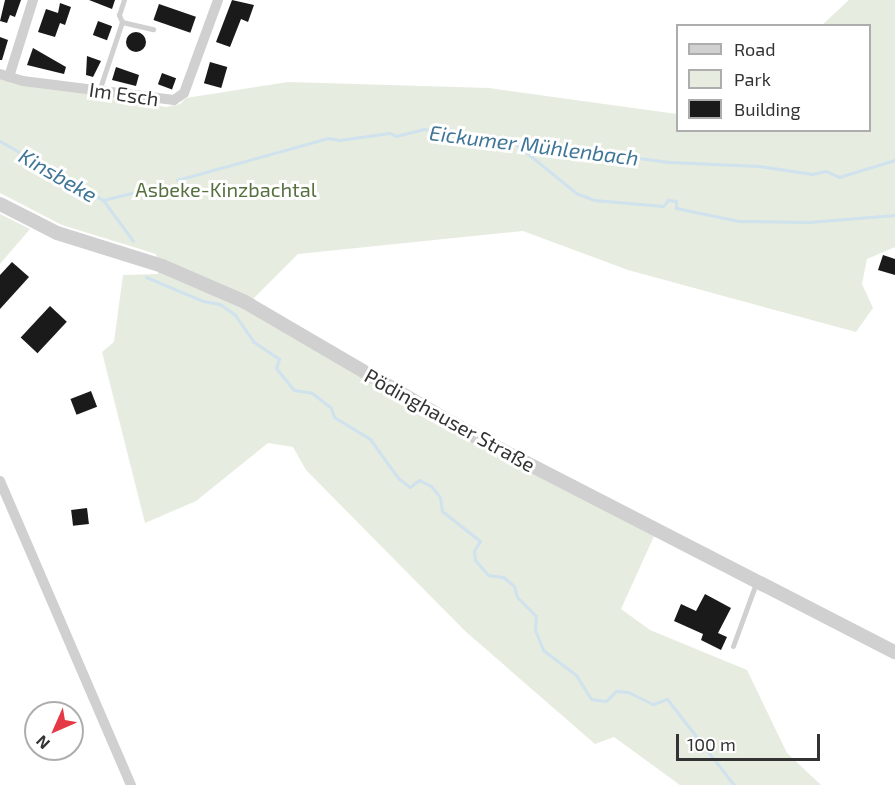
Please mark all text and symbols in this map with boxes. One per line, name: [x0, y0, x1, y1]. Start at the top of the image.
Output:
legend: [676, 24, 871, 132]
text: Road: [734, 38, 775, 60]
text: Park: [734, 68, 771, 90]
street label: Im Esch: [88, 77, 160, 111]
text: Building: [734, 98, 801, 120]
water label: Eickumer Mühlenbach: [428, 120, 640, 170]
water label: Kinsbeke: [15, 143, 101, 207]
park label: Asbeke-Kinzbachtal: [135, 177, 317, 201]
street label: Pödinghauser Straße: [360, 363, 540, 477]
north arrow: [24, 701, 84, 761]
scale bar: [679, 722, 823, 760]
text: N: [32, 732, 53, 753]
text: 100 m: [687, 733, 736, 755]

